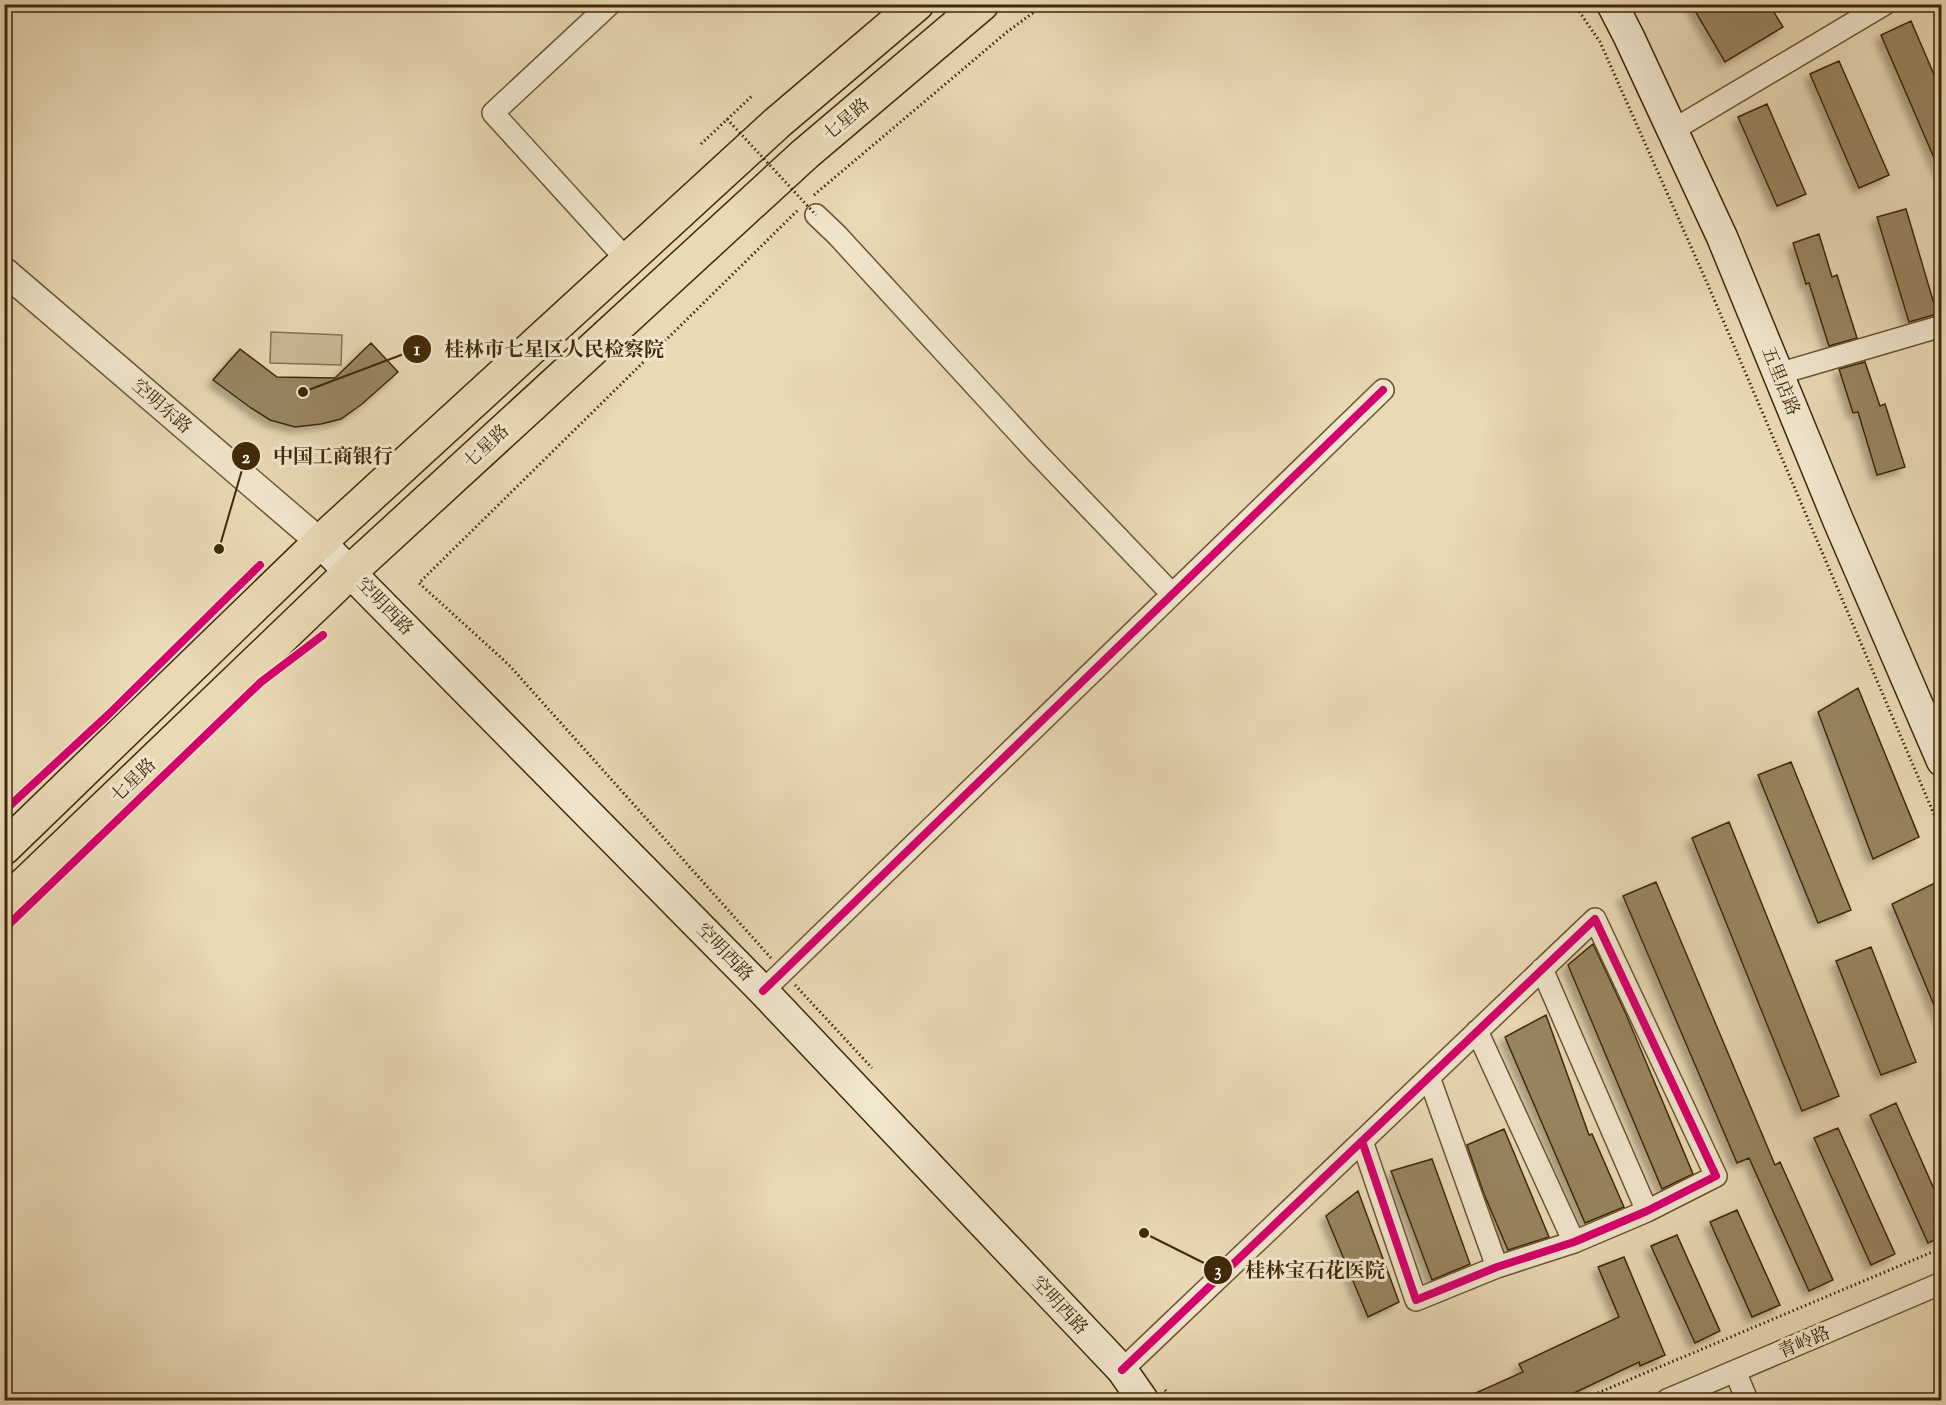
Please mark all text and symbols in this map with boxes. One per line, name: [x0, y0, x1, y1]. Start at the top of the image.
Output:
street label: 七星路: [818, 93, 876, 148]
callout: 桂林市七星区人民检察院: [402, 330, 676, 368]
text: 桂林市七星区人民检察院: [444, 337, 664, 366]
text: 1: [414, 338, 421, 364]
street label: 五里店路: [1754, 344, 1805, 420]
street label: 空明东路: [125, 374, 196, 441]
street label: 七星路: [459, 420, 516, 475]
callout: 中国工商银行: [231, 437, 405, 475]
text: 中国工商银行: [273, 444, 393, 473]
text: 2: [242, 446, 251, 472]
street label: 空明西路: [349, 572, 418, 642]
street label: 七星路: [106, 753, 163, 810]
street label: 空明西路: [689, 918, 758, 988]
callout: 桂林宝石花医院: [1203, 1251, 1397, 1289]
text: 桂林宝石花医院: [1245, 1258, 1385, 1287]
text: 3: [1214, 1259, 1222, 1285]
street label: 空明西路: [1024, 1271, 1093, 1342]
street label: 青岭路: [1775, 1321, 1835, 1366]

